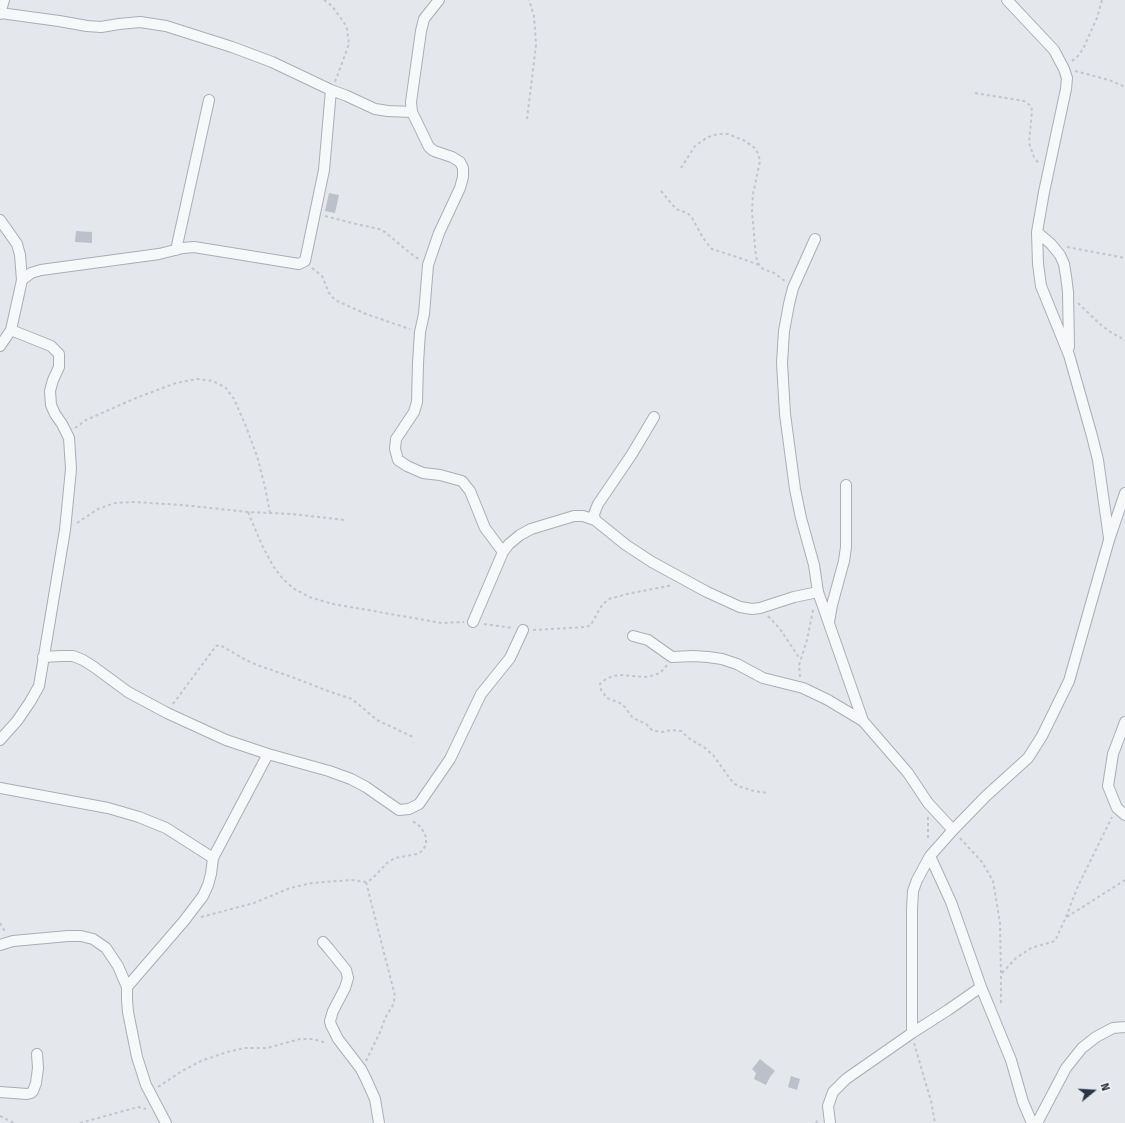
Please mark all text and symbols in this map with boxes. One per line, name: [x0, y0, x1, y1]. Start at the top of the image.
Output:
north arrow: [1073, 1071, 1113, 1111]
text: N: [1098, 1082, 1112, 1093]

